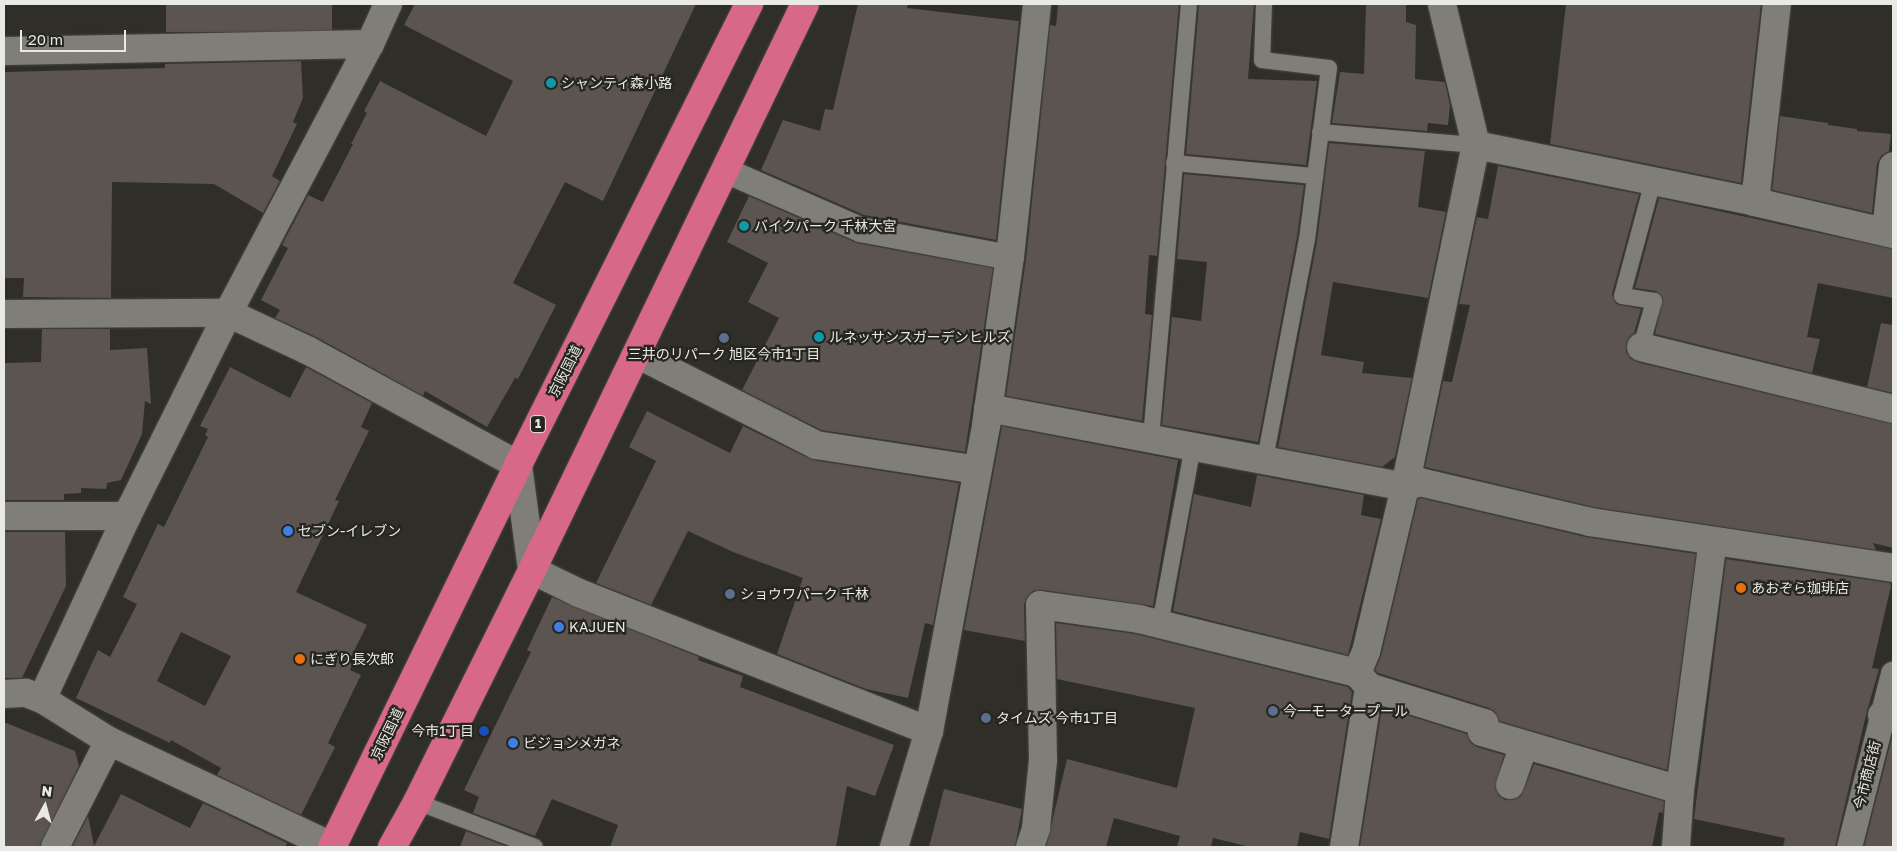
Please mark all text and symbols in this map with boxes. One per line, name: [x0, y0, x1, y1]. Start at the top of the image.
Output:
scale bar: [22, 20, 129, 52]
text: 20 m: [28, 30, 63, 48]
place label: シャンティ森小路: [561, 75, 673, 91]
marker: シャンティ森小路: [545, 77, 557, 89]
place label: バイクパーク 千林大宮: [754, 218, 897, 234]
marker: バイクパーク 千林大宮: [738, 220, 750, 232]
place label: ルネッサンスガーデンヒルズ: [829, 329, 1011, 345]
marker: ルネッサンスガーデンヒルズ: [813, 331, 825, 343]
marker: 三井のリパーク 旭区今市1丁目: [718, 332, 730, 344]
street label: 京阪国道: [545, 342, 585, 400]
place label: 三井のリパーク 旭区今市1丁目: [628, 346, 820, 362]
road number: 1: [529, 414, 547, 434]
place label: セブン-イレブン: [298, 523, 401, 539]
marker: セブン-イレブン: [282, 525, 294, 537]
place label: あおぞら珈琲店: [1751, 580, 1849, 596]
marker: あおぞら珈琲店: [1735, 582, 1747, 594]
place label: ショウワパーク 千林: [740, 586, 869, 602]
marker: ショウワパーク 千林: [724, 588, 736, 600]
place label: KAJUEN: [569, 619, 626, 635]
marker: KAJUEN: [553, 621, 565, 633]
place label: にぎり長次郎: [310, 651, 394, 667]
marker: にぎり長次郎: [294, 653, 306, 665]
place label: 今一モータープール: [1283, 703, 1409, 719]
street label: 京阪国道: [367, 705, 407, 763]
marker: 今一モータープール: [1267, 705, 1279, 717]
place label: タイムズ 今市1丁目: [996, 710, 1118, 726]
marker: タイムズ 今市1丁目: [980, 712, 992, 724]
place label: 今市1丁目: [411, 723, 474, 739]
marker: 今市1丁目: [478, 725, 490, 737]
place label: ビジョンメガネ: [523, 735, 621, 751]
marker: ビジョンメガネ: [507, 737, 519, 749]
street label: 今市商店街: [1850, 739, 1884, 811]
north arrow: [20, 781, 70, 831]
text: N: [41, 782, 53, 800]

